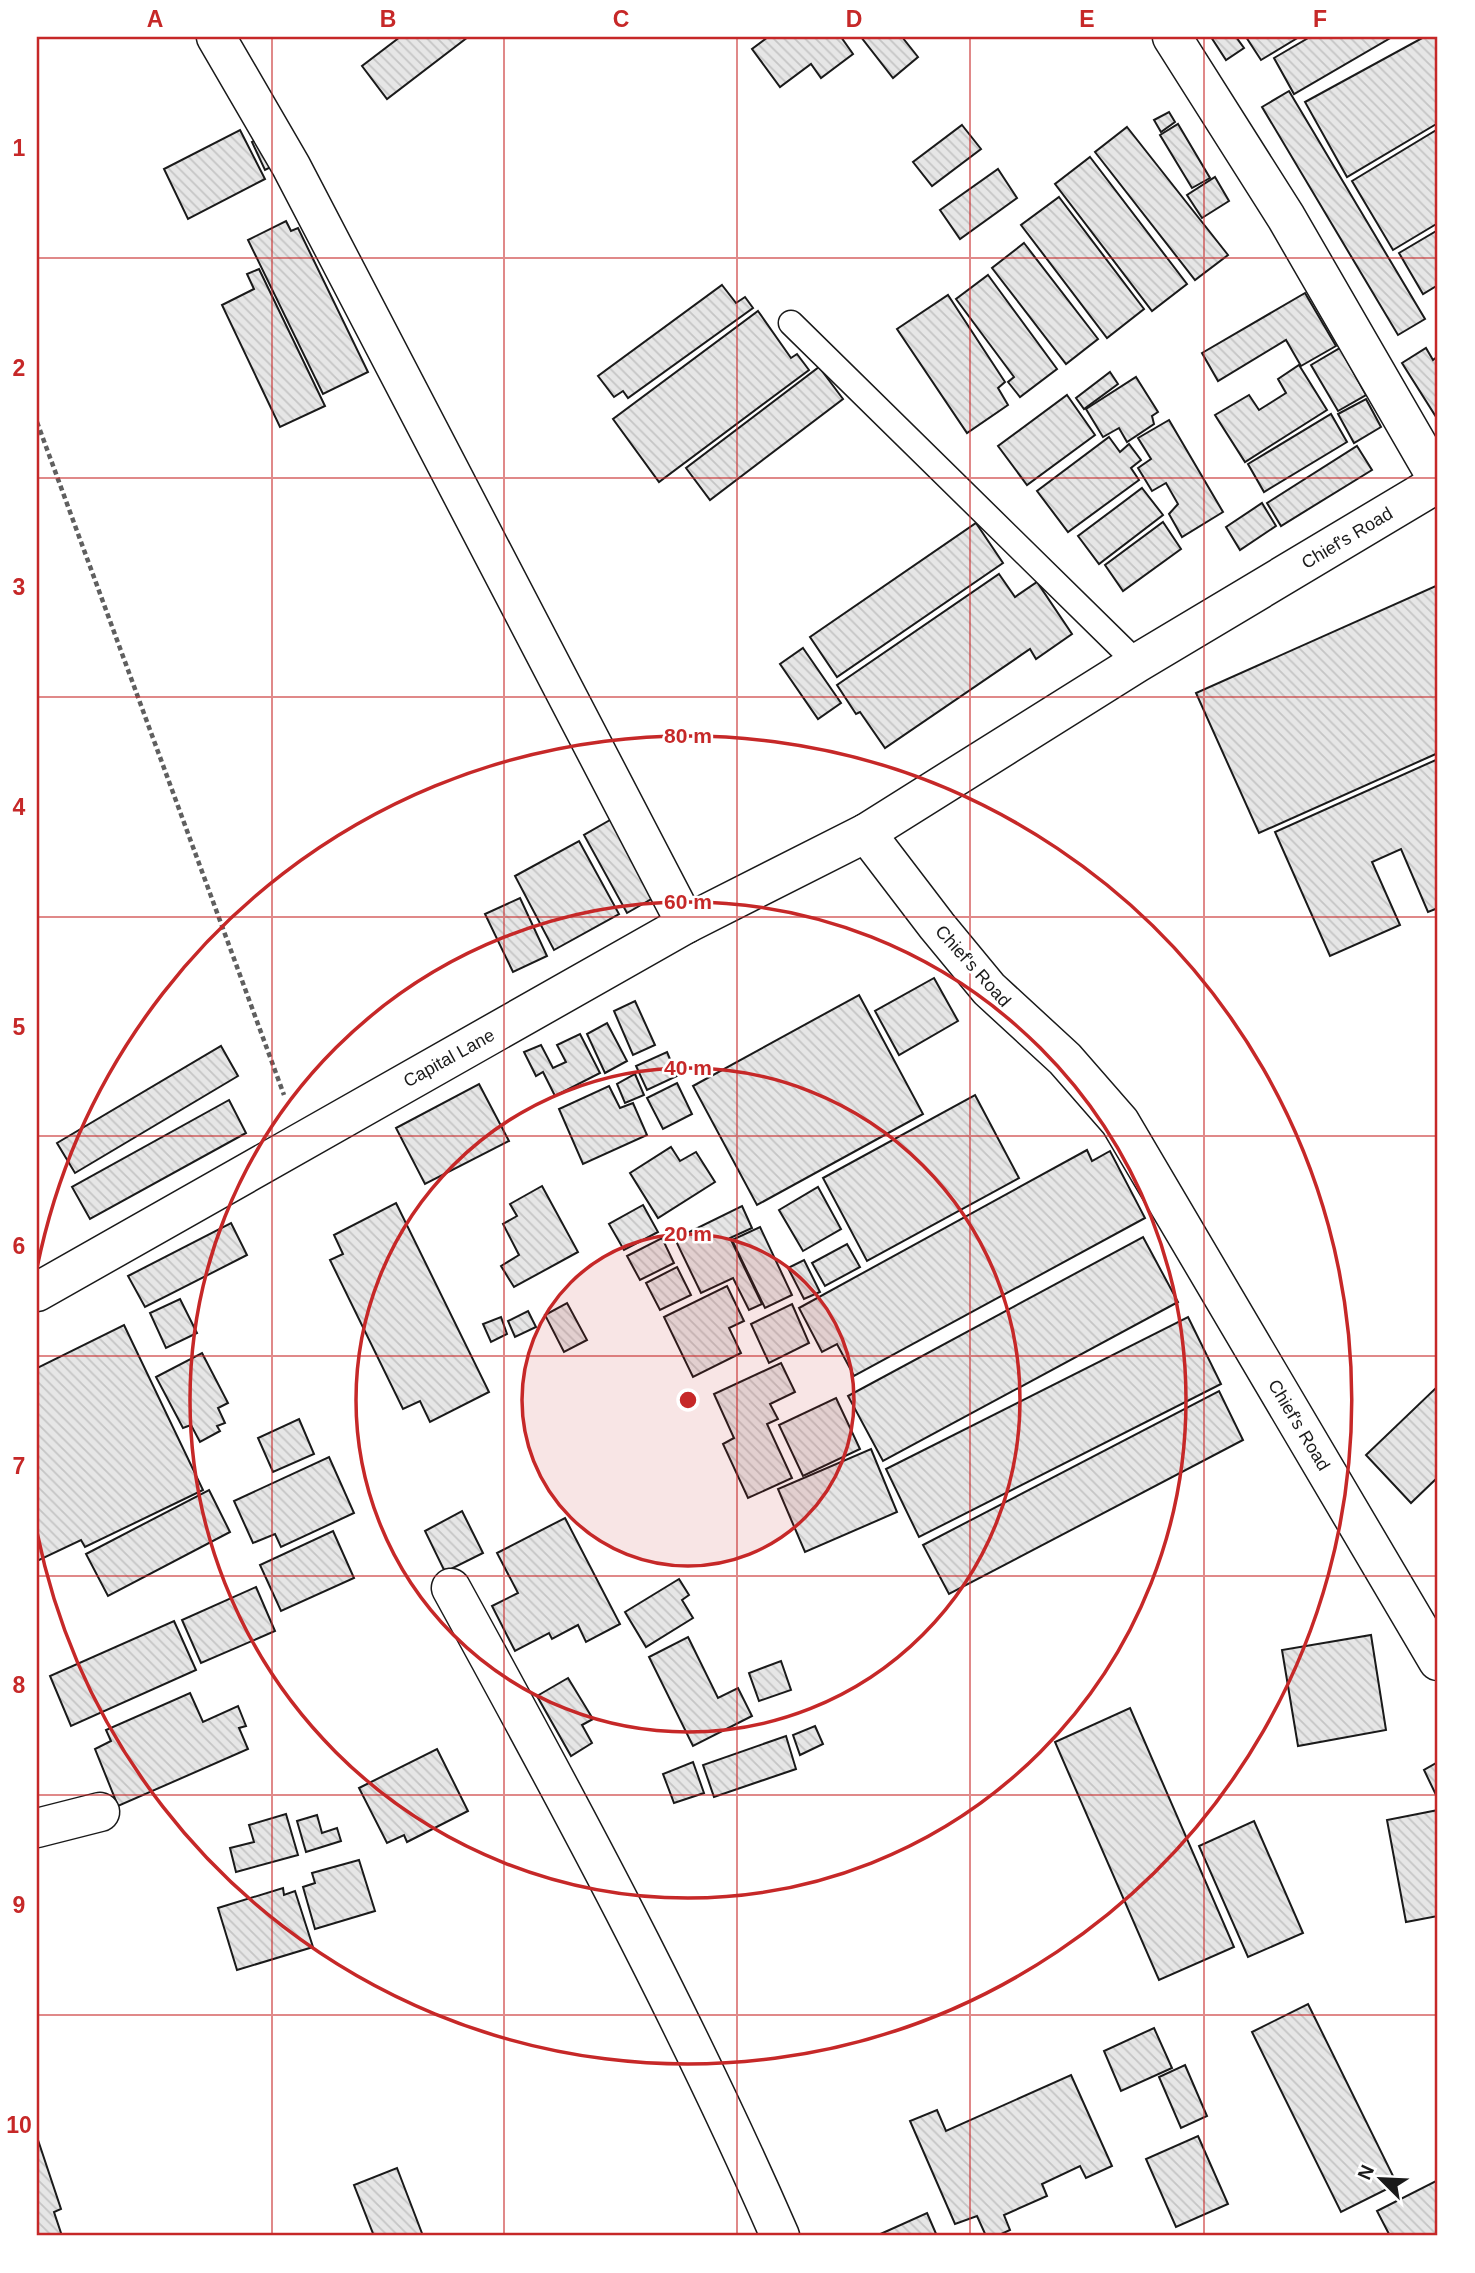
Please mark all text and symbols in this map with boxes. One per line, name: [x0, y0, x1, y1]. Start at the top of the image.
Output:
text: A: [147, 6, 163, 32]
text: B: [380, 6, 396, 32]
text: C: [613, 6, 629, 32]
text: D: [846, 6, 862, 32]
text: E: [1079, 6, 1095, 32]
text: F: [1313, 6, 1327, 32]
text: 1: [13, 135, 26, 161]
text: 2: [13, 355, 25, 381]
street label: Chief's Road: [1298, 503, 1396, 573]
text: 3: [13, 574, 25, 600]
text: 80 m: [664, 724, 712, 747]
text: 4: [13, 794, 26, 820]
text: 60 m: [664, 890, 712, 913]
street label: Chief's Road: [931, 921, 1015, 1011]
text: 5: [13, 1014, 26, 1040]
street label: Capital Lane: [400, 1025, 498, 1091]
text: 40 m: [664, 1056, 712, 1079]
text: 20 m: [664, 1222, 712, 1245]
text: 6: [13, 1233, 25, 1259]
street label: Chief's Road: [1264, 1376, 1334, 1474]
centre of rings: [676, 1388, 700, 1412]
text: 7: [13, 1453, 25, 1479]
text: 8: [13, 1672, 26, 1698]
text: 9: [13, 1892, 25, 1918]
text: 10: [6, 2112, 32, 2138]
north arrow: [1346, 2144, 1416, 2214]
text: N: [1354, 2162, 1378, 2183]

